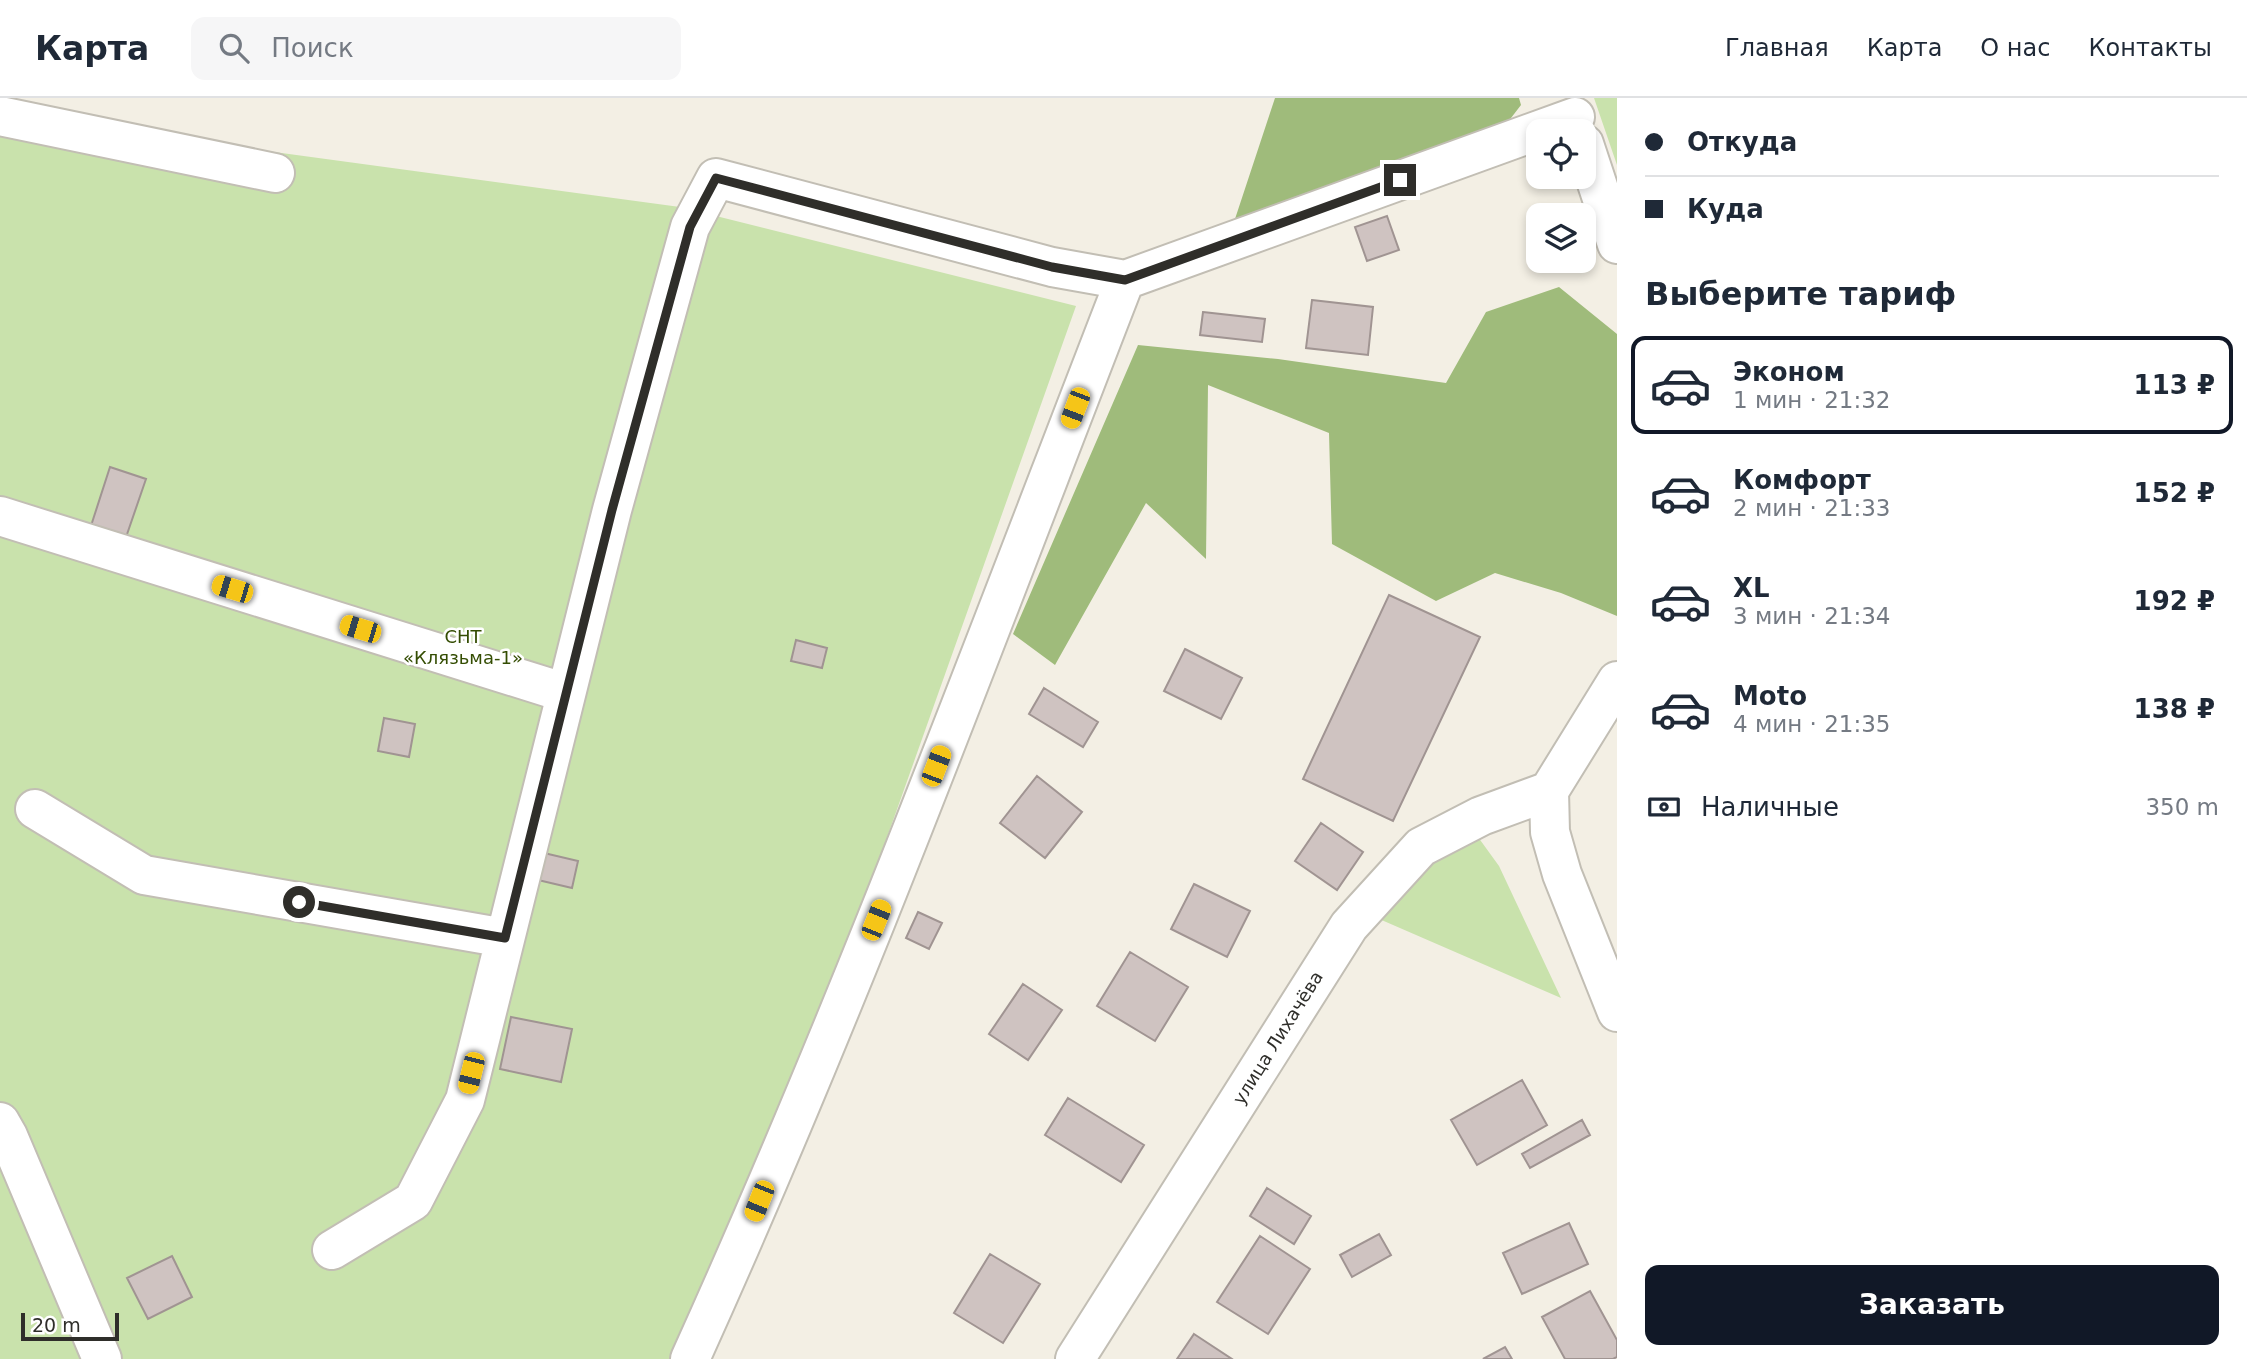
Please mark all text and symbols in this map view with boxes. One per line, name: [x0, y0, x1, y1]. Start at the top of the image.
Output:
search box: [191, 17, 681, 80]
text: Карта: [35, 29, 149, 68]
icon: search: [215, 29, 253, 67]
text: Поиск: [271, 33, 354, 63]
text: Главная: [1725, 34, 1829, 62]
text: Карта: [1867, 34, 1942, 62]
text: О нас: [1980, 34, 2050, 62]
text: Контакты: [2088, 34, 2212, 62]
map controls: [1526, 119, 1596, 273]
button: locate: [1526, 119, 1596, 189]
text: Откуда: [1687, 127, 1797, 157]
route end: [1384, 164, 1416, 196]
text: Куда: [1687, 194, 1764, 224]
button: layers: [1526, 203, 1596, 273]
text: Выберите тариф: [1645, 275, 1956, 313]
icon: car: [1649, 354, 1712, 417]
text: Эконом: [1733, 357, 1845, 387]
text: 113 ₽: [2134, 370, 2215, 400]
car: [1058, 385, 1093, 431]
text: 1 мин · 21:32: [1733, 387, 1891, 413]
icon: car: [1649, 462, 1712, 525]
text: Комфорт: [1733, 465, 1871, 495]
text: 152 ₽: [2134, 478, 2215, 508]
text: 2 мин · 21:33: [1733, 495, 1891, 521]
icon: car: [1649, 570, 1712, 633]
car: [209, 573, 256, 605]
text: XL: [1733, 573, 1770, 603]
text: 192 ₽: [2134, 586, 2215, 616]
text: 3 мин · 21:34: [1733, 603, 1891, 629]
car: [337, 613, 384, 645]
park label: СНТ «Клязьма-1»: [403, 626, 523, 668]
icon: car: [1649, 678, 1712, 741]
text: Moto: [1733, 681, 1807, 711]
text: 138 ₽: [2134, 694, 2215, 724]
text: 4 мин · 21:35: [1733, 711, 1891, 737]
car: [919, 743, 954, 789]
icon: cash: [1645, 788, 1683, 826]
text: Наличные: [1701, 792, 1839, 822]
text: 350 m: [2145, 794, 2219, 820]
route start: [283, 886, 315, 918]
car: [859, 897, 894, 943]
street label: улица Лихачёва: [1228, 967, 1327, 1108]
car: [456, 1050, 487, 1096]
car: [742, 1178, 777, 1224]
button: Заказать: [1645, 1265, 2219, 1345]
scale bar: [21, 1310, 119, 1342]
text: 20 m: [32, 1314, 81, 1336]

